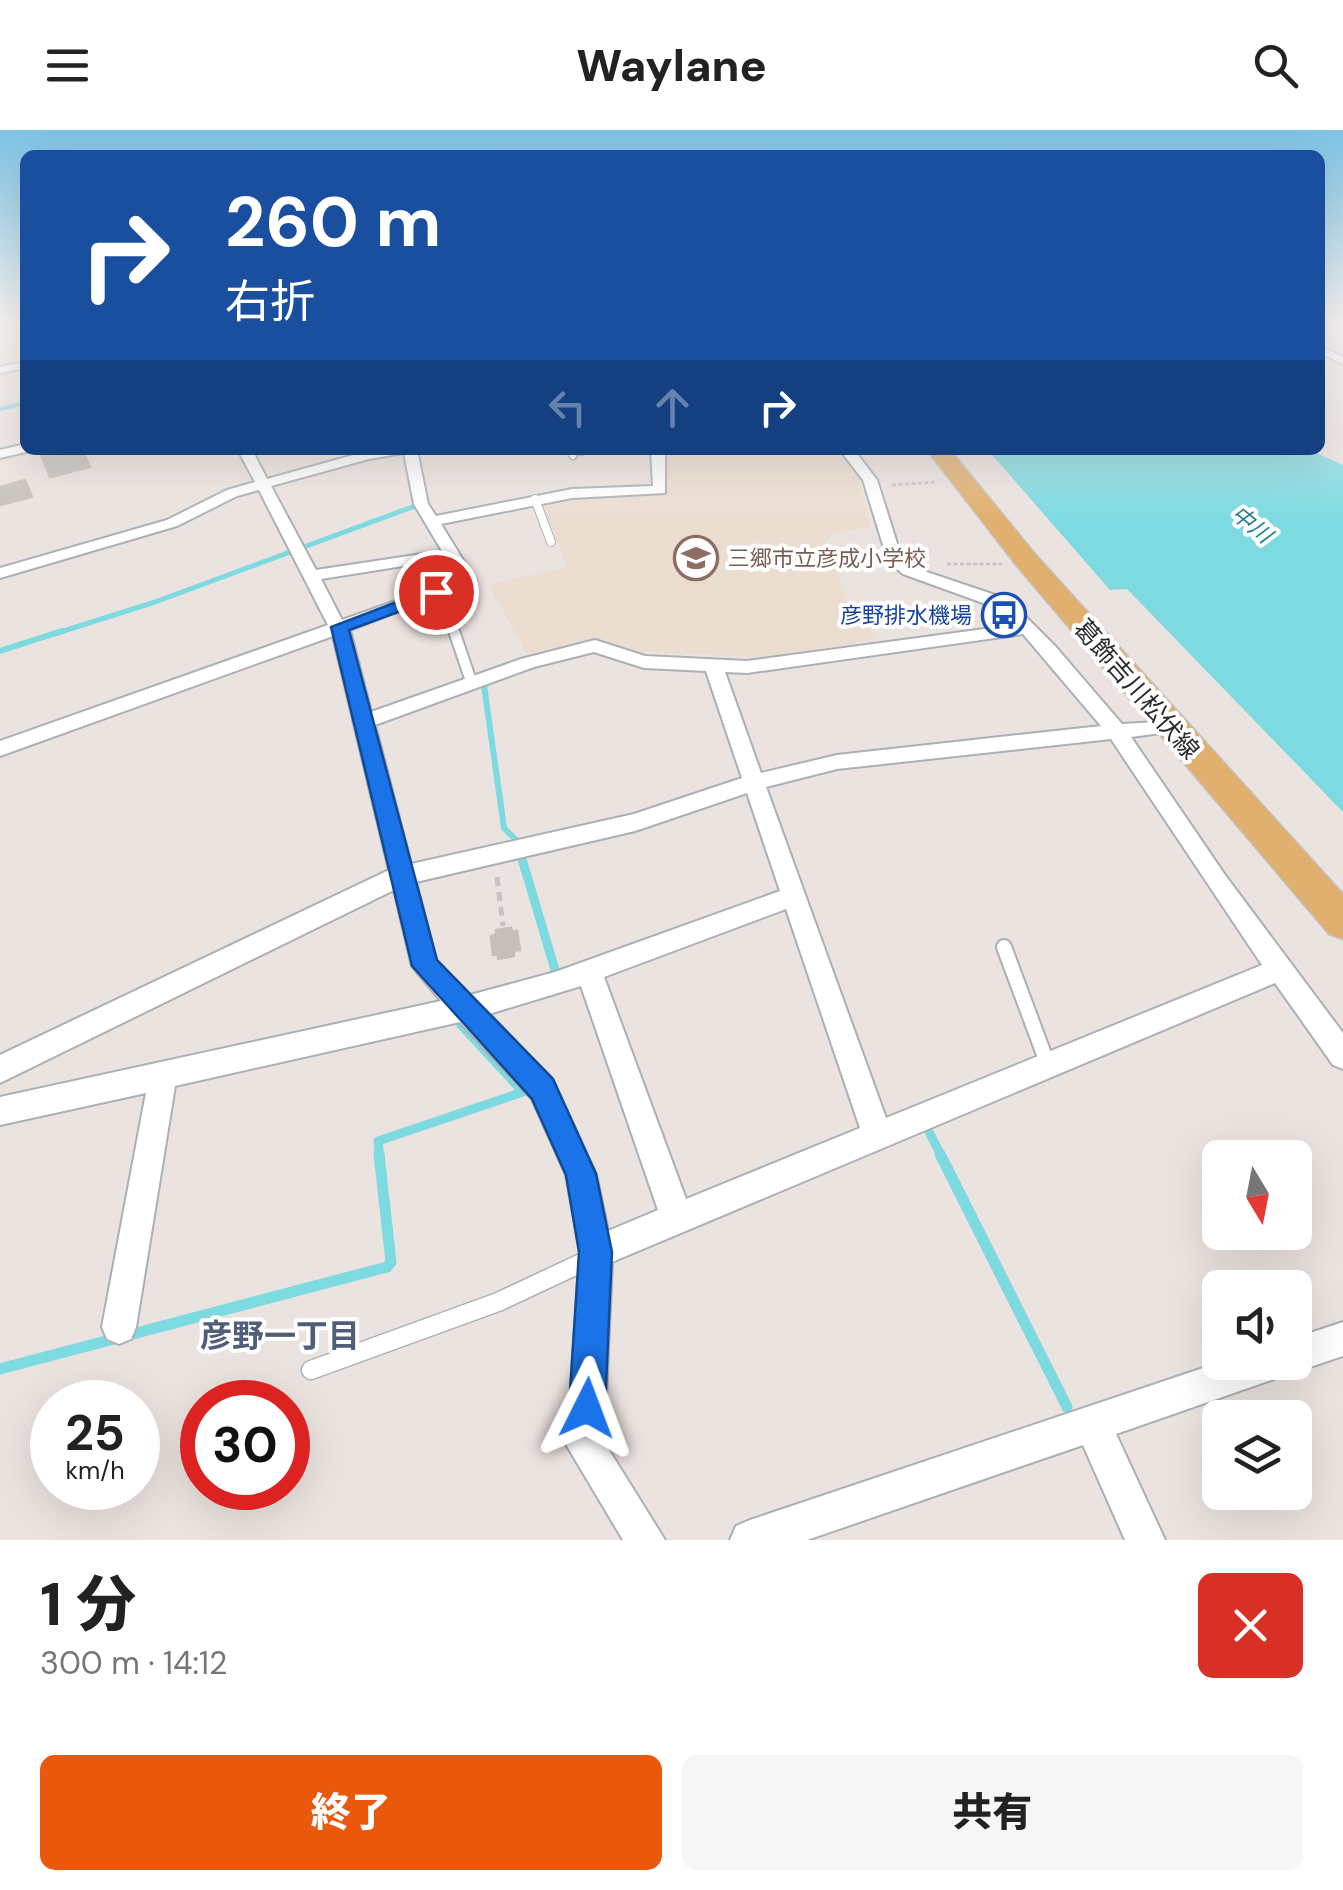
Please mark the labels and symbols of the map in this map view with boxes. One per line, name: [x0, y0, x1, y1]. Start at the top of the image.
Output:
water label: 中川: [1225, 499, 1279, 551]
school or university icon: 三郷市立彦成小学校: [673, 535, 719, 581]
place label: 三郷市立彦成小学校: [728, 544, 926, 573]
pin: [394, 550, 479, 635]
bus stop icon: 彦野排水機場: [981, 592, 1027, 638]
place label: 彦野排水機場: [840, 601, 972, 630]
street label: 葛飾吉川松伏線: [1067, 612, 1206, 766]
north arrow: [1202, 1140, 1312, 1250]
district label: 彦野一丁目: [200, 1315, 360, 1357]
position arrow: [535, 1356, 639, 1460]
speed limit sign: 30: [180, 1380, 310, 1510]

